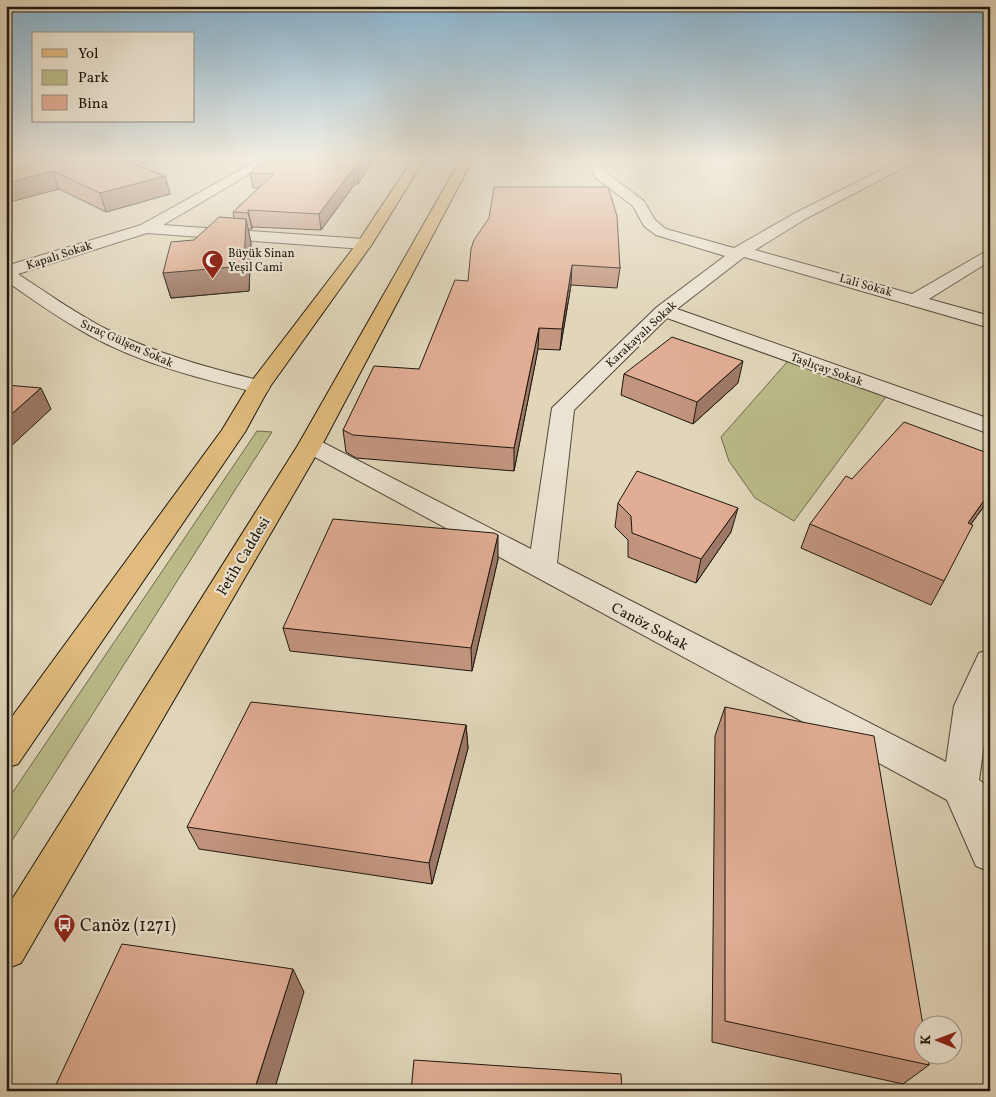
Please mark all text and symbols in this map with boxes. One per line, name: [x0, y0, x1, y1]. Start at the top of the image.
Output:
legend: [32, 32, 195, 122]
text: Yol: [78, 44, 98, 65]
text: Park: [78, 68, 109, 89]
text: Bina: [78, 94, 108, 115]
street label: Kapalı Sokak: [24, 238, 95, 274]
place label: Büyük Sinan Yeşil Cami: [228, 246, 295, 276]
mosque icon: Büyük Sinan Yeşil Cami: [200, 248, 224, 279]
street label: Lali Sokak: [837, 271, 894, 301]
street label: Karakayalı Sokak: [603, 297, 681, 372]
street label: Sıraç Gülşen Sokak: [77, 316, 176, 372]
street label: Taşlıçay Sokak: [788, 349, 866, 391]
street label: Fetih Caddesi: [212, 513, 276, 600]
street label: Canöz Sokak: [607, 598, 692, 656]
bus stop icon: Canöz (1271): [52, 913, 76, 944]
place label: Canöz (1271): [80, 914, 176, 939]
north arrow: [914, 1014, 964, 1064]
text: K: [917, 1035, 936, 1045]

